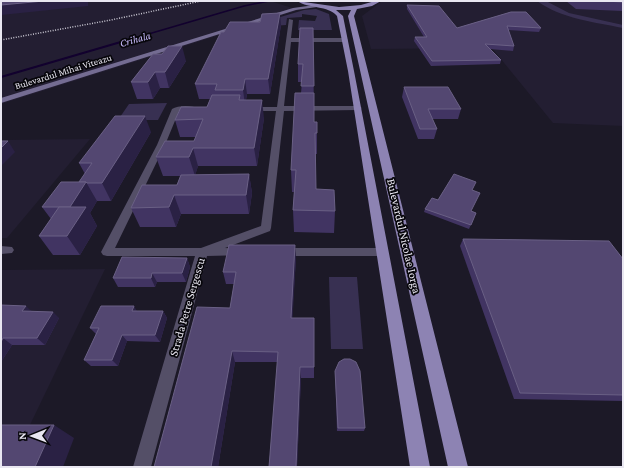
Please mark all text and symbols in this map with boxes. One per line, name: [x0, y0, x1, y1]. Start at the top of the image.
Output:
water label: Crihala: [118, 29, 152, 49]
street label: Bulevardul Mihai Viteazu: [13, 51, 114, 91]
street label: Bulevardul Nicolae Iorga: [384, 177, 424, 295]
street label: Strada Petre Sergescu: [166, 255, 208, 358]
north arrow: [12, 416, 52, 456]
text: N: [16, 432, 28, 440]

